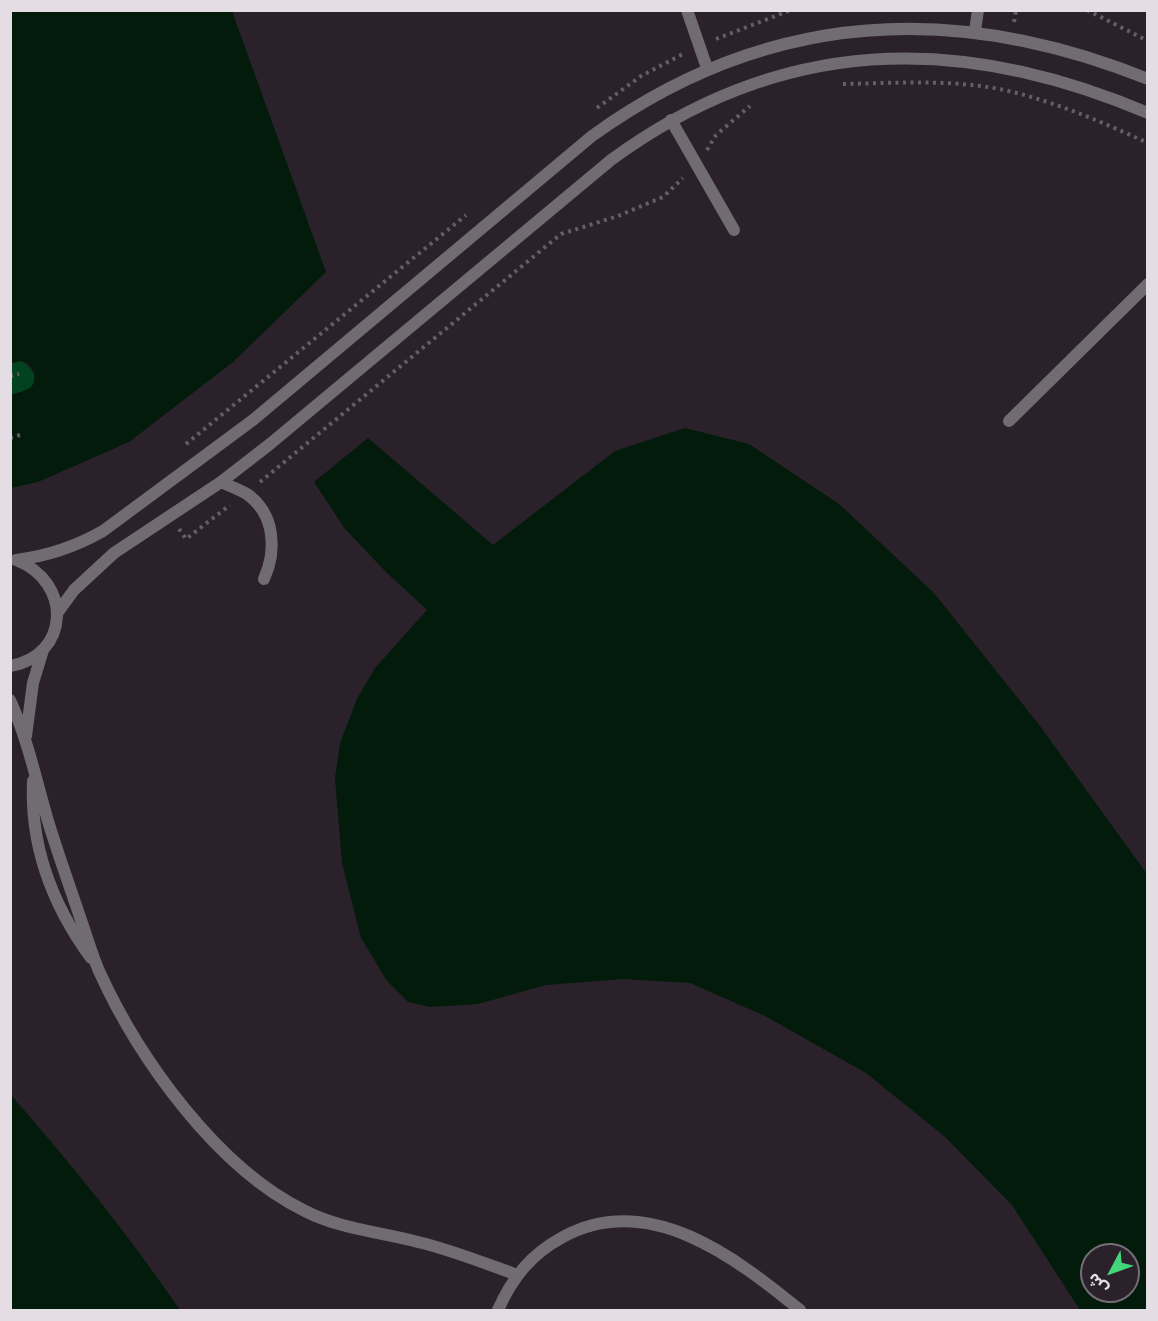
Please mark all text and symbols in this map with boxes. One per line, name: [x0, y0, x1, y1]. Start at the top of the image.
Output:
north arrow: [1080, 1243, 1140, 1303]
text: ش: [1083, 1269, 1112, 1298]

